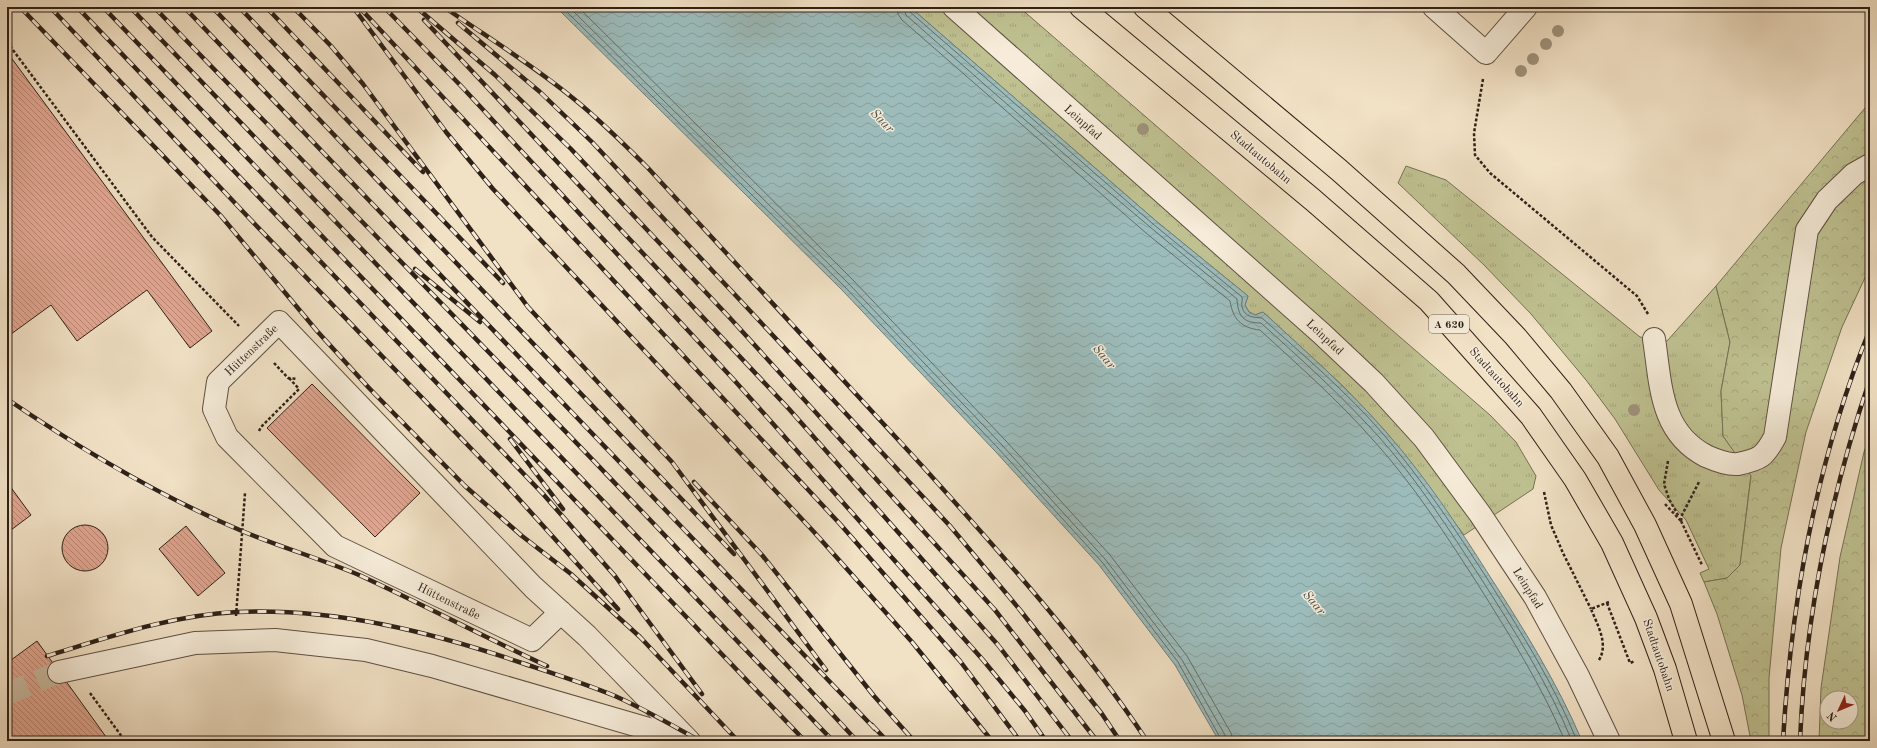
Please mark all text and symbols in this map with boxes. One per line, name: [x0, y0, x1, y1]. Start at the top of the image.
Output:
street label: Leinpfad: [1061, 103, 1103, 142]
water label: Saar: [868, 107, 897, 136]
street label: Stadtautobahn: [1228, 129, 1294, 187]
road number: A 620: [1429, 315, 1469, 333]
street label: Leinpfad: [1304, 318, 1345, 358]
street label: Hüttenstraße: [223, 322, 281, 379]
water label: Saar: [1090, 342, 1118, 372]
street label: Stadtautobahn: [1467, 346, 1526, 410]
street label: Leinpfad: [1510, 566, 1544, 611]
street label: Hüttenstraße: [415, 582, 482, 622]
water label: Saar: [1300, 588, 1328, 618]
street label: Stadtautobahn: [1640, 618, 1676, 694]
north arrow: [1819, 690, 1859, 730]
text: N: [1826, 709, 1840, 723]

